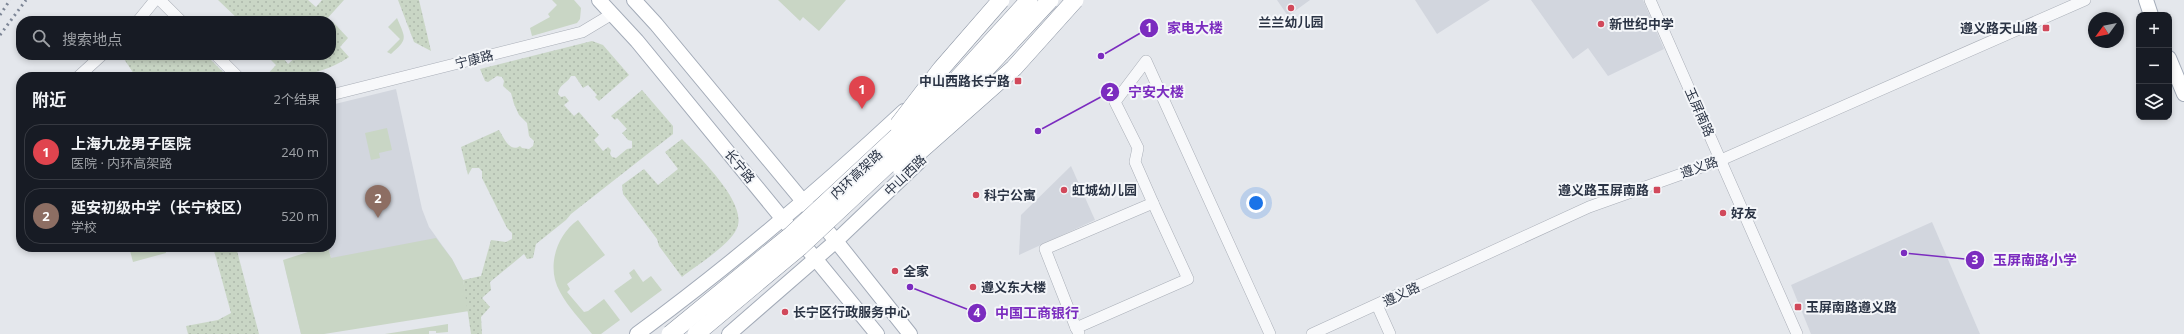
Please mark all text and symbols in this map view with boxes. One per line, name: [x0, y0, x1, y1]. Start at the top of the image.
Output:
marker: 兰兰幼儿园: [1286, 3, 1296, 13]
north arrow: [2088, 12, 2124, 48]
map controls: [2136, 12, 2172, 120]
button: +: [2136, 12, 2172, 48]
place label: 兰兰幼儿园: [1258, 13, 1324, 31]
callout: 家电大楼: [1139, 15, 1231, 41]
place label: 新世纪中学: [1609, 15, 1674, 33]
search box: [16, 16, 336, 60]
text: 家电大楼: [1167, 18, 1223, 37]
text: 1: [1146, 19, 1152, 36]
marker: 新世纪中学: [1596, 19, 1606, 29]
place label: 遵义路天山路: [1960, 19, 2038, 37]
marker: 遵义路天山路: [2041, 23, 2051, 33]
icon: search: [30, 27, 52, 49]
text: 搜索地点: [62, 29, 122, 49]
street label: 宁康路: [453, 46, 495, 72]
button: −: [2136, 48, 2172, 84]
place label: 中山西路长宁路: [919, 72, 1010, 90]
pin: 1: [849, 76, 875, 109]
marker: 中山西路长宁路: [1013, 76, 1023, 86]
callout: 宁安大楼: [1100, 79, 1192, 105]
text: 宁安大楼: [1128, 82, 1184, 101]
text: 2: [1107, 83, 1114, 100]
button: layers: [2136, 84, 2172, 120]
street label: 玉屏南路: [1681, 85, 1719, 139]
text: 附近: [32, 88, 66, 111]
text: 2个结果: [274, 90, 320, 108]
text: 上海九龙男子医院: [71, 133, 191, 153]
text: 1: [42, 143, 50, 161]
text: 240 m: [281, 143, 319, 161]
street label: 长宁路: [721, 145, 759, 187]
street label: 内环高架路: [826, 145, 886, 203]
street label: 中山西路: [880, 150, 930, 200]
street label: 遵义路: [1678, 152, 1720, 182]
text: 医院 · 内环高架路: [71, 154, 172, 172]
place label: 虹城幼儿园: [1072, 181, 1137, 199]
place label: 遵义路玉屏南路: [1558, 181, 1649, 199]
pin: 2: [365, 185, 391, 218]
marker: 虹城幼儿园: [1059, 185, 1069, 195]
marker: 遵义路玉屏南路: [1652, 185, 1662, 195]
place label: 科宁公寓: [984, 186, 1036, 204]
marker: 科宁公寓: [971, 190, 981, 200]
your location: [1246, 193, 1266, 213]
text: 延安初级中学（长宁校区）: [71, 197, 251, 217]
place label: 好友: [1731, 204, 1757, 222]
text: 2: [42, 207, 50, 225]
text: 520 m: [281, 207, 319, 225]
marker: 好友: [1718, 208, 1728, 218]
text: 学校: [71, 218, 97, 236]
callout: 玉屏南路小学: [1965, 247, 2085, 273]
text: 玉屏南路小学: [1993, 250, 2077, 269]
text: 3: [1972, 251, 1979, 268]
place label: 全家: [903, 262, 929, 280]
marker: 全家: [890, 266, 900, 276]
place label: 遵义东大楼: [981, 278, 1046, 296]
street label: 遵义路: [1380, 278, 1422, 310]
marker: 遵义东大楼: [968, 282, 978, 292]
place label: 玉屏南路遵义路: [1806, 298, 1897, 316]
callout: 中国工商银行: [967, 300, 1087, 326]
marker: 玉屏南路遵义路: [1793, 302, 1803, 312]
place label: 长宁区行政服务中心: [793, 303, 910, 321]
text: 中国工商银行: [995, 303, 1079, 322]
text: 4: [974, 304, 981, 321]
marker: 长宁区行政服务中心: [780, 307, 790, 317]

